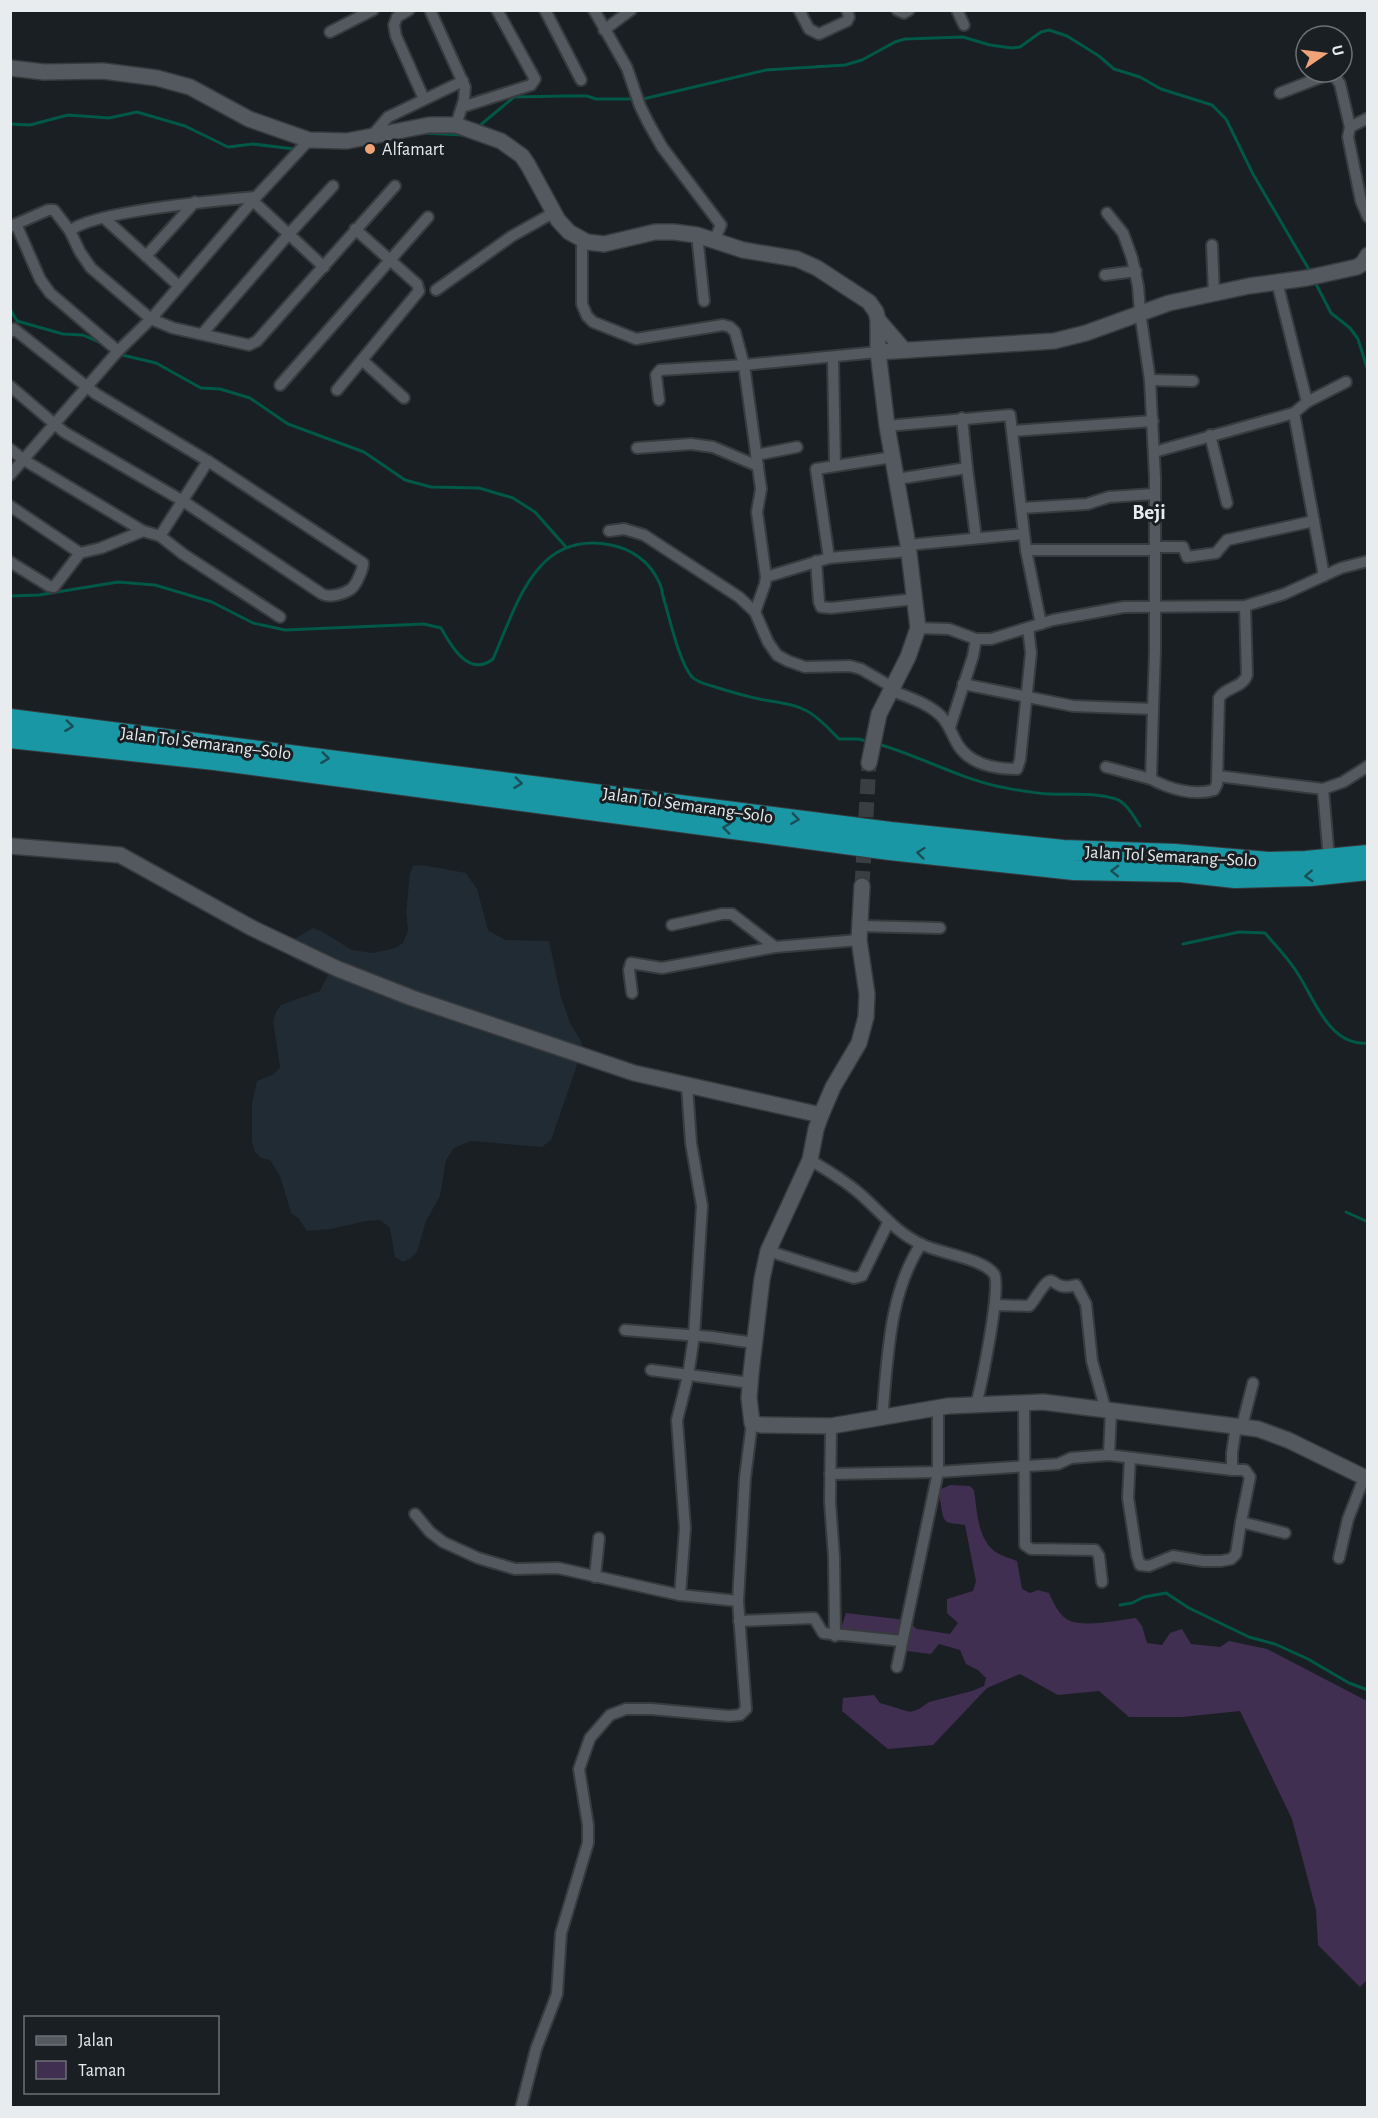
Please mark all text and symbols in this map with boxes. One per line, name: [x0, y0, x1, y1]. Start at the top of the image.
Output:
north arrow: [1294, 24, 1354, 84]
text: U: [1329, 44, 1347, 58]
place label: Alfamart: [382, 141, 445, 159]
marker: Alfamart: [363, 142, 377, 156]
district label: Beji: [1132, 502, 1166, 523]
one-way arrow: [64, 719, 73, 732]
street label: Jalan Tol Semarang–Solo: [119, 725, 292, 763]
one-way arrow: [320, 751, 329, 764]
one-way arrow: [513, 776, 523, 788]
street label: Jalan Tol Semarang–Solo: [601, 785, 774, 827]
one-way arrow: [790, 812, 799, 825]
one-way arrow: [723, 823, 732, 835]
street label: Jalan Tol Semarang–Solo: [1085, 844, 1257, 870]
one-way arrow: [916, 847, 925, 860]
one-way arrow: [1110, 865, 1119, 877]
one-way arrow: [1305, 869, 1314, 882]
legend: [24, 2016, 219, 2094]
text: Jalan: [78, 2032, 113, 2050]
text: Taman: [78, 2062, 126, 2080]

